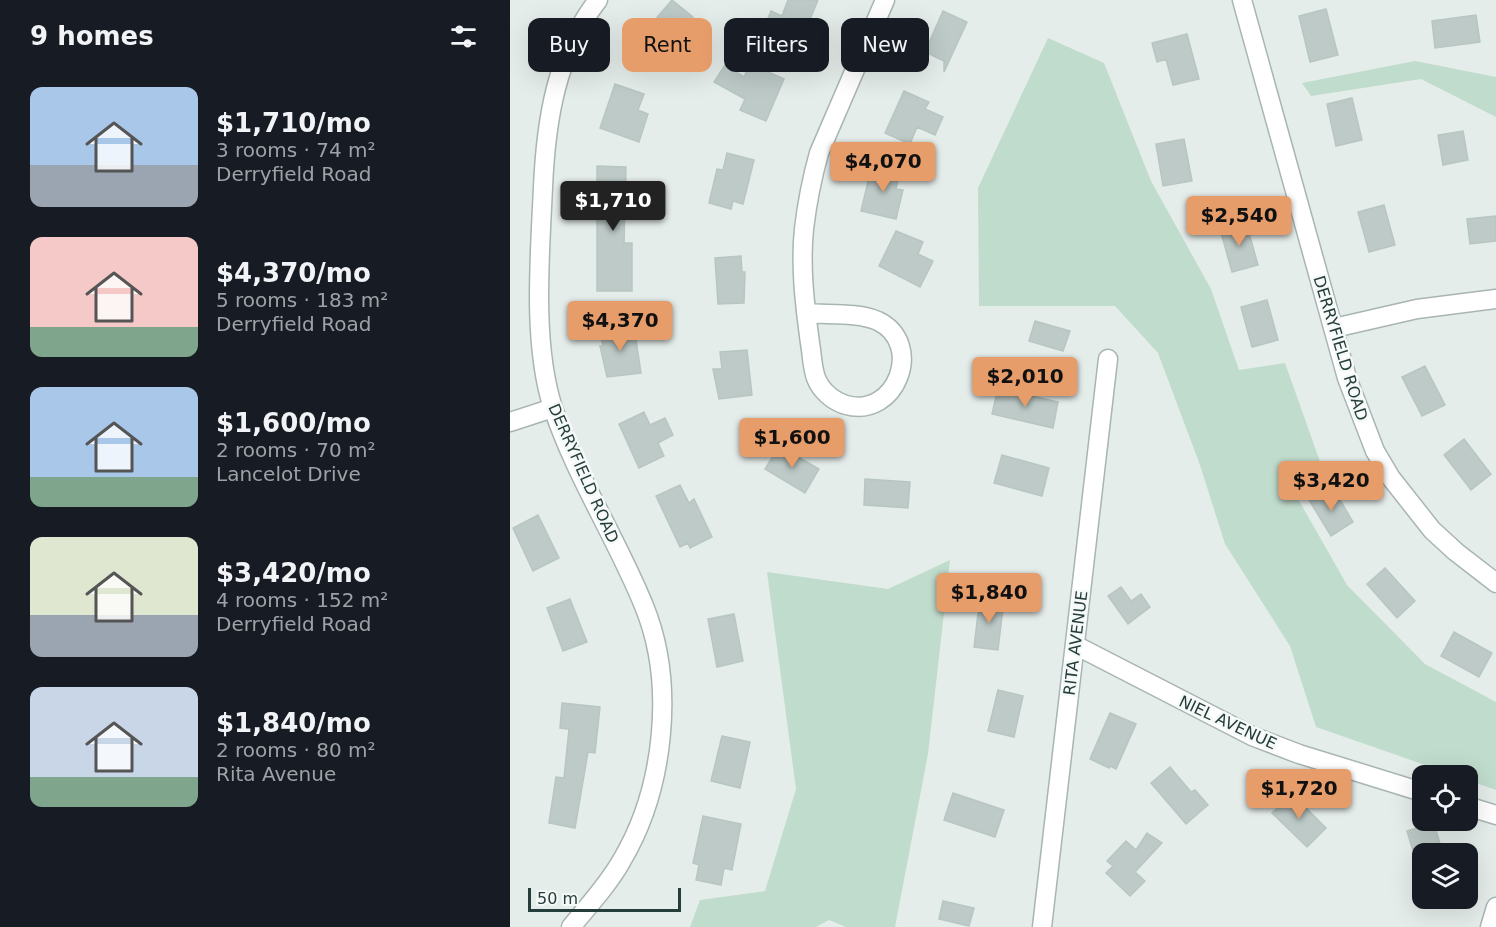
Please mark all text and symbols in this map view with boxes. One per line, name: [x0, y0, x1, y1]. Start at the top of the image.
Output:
chip: Buy: [528, 18, 610, 72]
chip: Rent: [622, 18, 712, 72]
chip: Filters: [724, 18, 829, 72]
chip: New: [841, 18, 929, 72]
icon: filters: [447, 20, 480, 53]
text: 9 homes: [30, 21, 154, 51]
text: $1,710/mo: [216, 108, 371, 138]
icon: home: [78, 111, 150, 183]
text: 3 rooms · 74 m²: [216, 138, 376, 162]
pin: $4,070: [834, 142, 932, 193]
text: $4,070: [844, 149, 922, 173]
text: Derryfield Road: [216, 162, 371, 186]
pin: $1,710: [564, 181, 662, 232]
text: $1,710: [574, 188, 652, 212]
pin: $2,540: [1190, 196, 1288, 247]
text: $2,540: [1200, 203, 1278, 227]
text: $4,370/mo: [216, 258, 371, 288]
icon: home: [78, 261, 150, 333]
street label: DERRYFIELD ROAD: [1309, 273, 1372, 423]
text: 5 rooms · 183 m²: [216, 288, 388, 312]
pin: $4,370: [571, 301, 669, 352]
text: $4,370: [581, 308, 659, 332]
text: Derryfield Road: [216, 312, 371, 336]
pin: $2,010: [976, 357, 1074, 408]
text: $2,010: [986, 364, 1064, 388]
street label: DERRYFIELD ROAD: [544, 401, 623, 546]
text: $1,600/mo: [216, 408, 371, 438]
icon: home: [78, 411, 150, 483]
pin: $1,600: [743, 418, 841, 469]
text: $1,600: [753, 425, 831, 449]
text: 2 rooms · 70 m²: [216, 438, 376, 462]
pin: $3,420: [1282, 461, 1380, 512]
text: Lancelot Drive: [216, 462, 361, 486]
text: $3,420: [1292, 468, 1370, 492]
text: $3,420/mo: [216, 558, 371, 588]
icon: home: [78, 561, 150, 633]
pin: $1,840: [940, 573, 1038, 624]
text: $1,840: [950, 580, 1028, 604]
text: 4 rooms · 152 m²: [216, 588, 388, 612]
street label: RITA AVENUE: [1060, 590, 1091, 696]
text: Derryfield Road: [216, 612, 371, 636]
street label: NIEL AVENUE: [1176, 692, 1280, 753]
text: $1,840/mo: [216, 708, 371, 738]
icon: home: [78, 711, 150, 783]
text: 2 rooms · 80 m²: [216, 738, 376, 762]
text: Rita Avenue: [216, 762, 336, 786]
map controls: [1412, 765, 1478, 909]
button: locate: [1412, 765, 1478, 831]
pin: $1,720: [1250, 769, 1348, 820]
text: $1,720: [1260, 776, 1338, 800]
button: layers: [1412, 843, 1478, 909]
scale bar: [528, 885, 681, 912]
text: 50 m: [537, 889, 578, 908]

